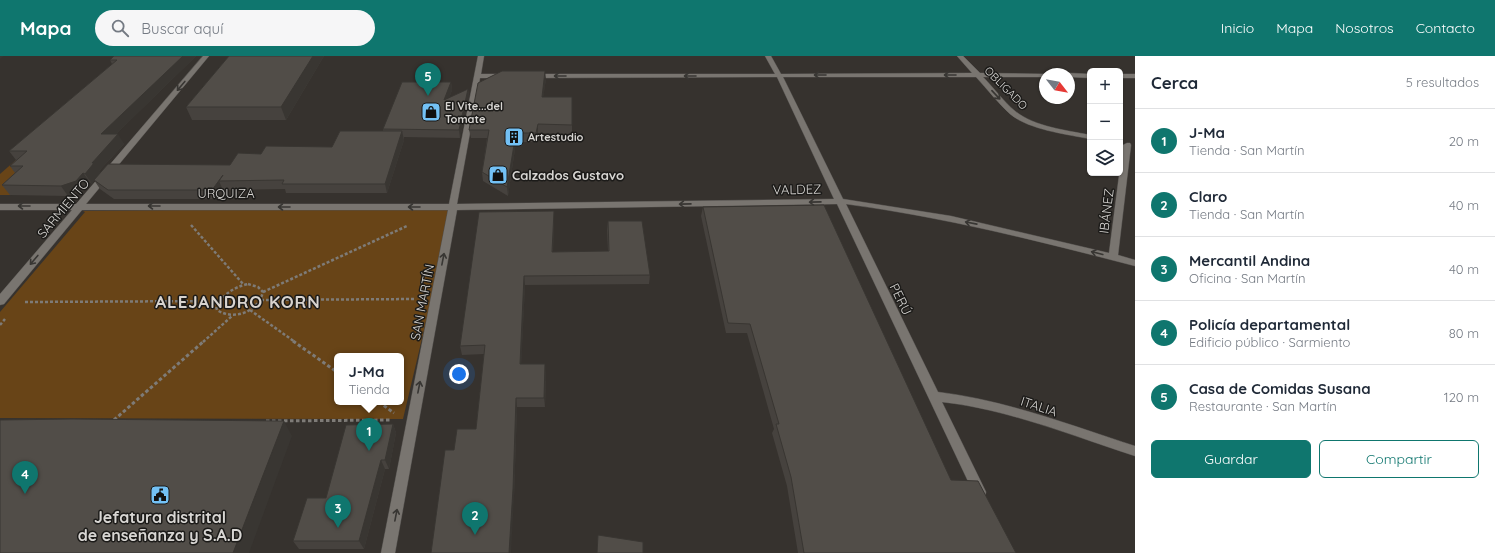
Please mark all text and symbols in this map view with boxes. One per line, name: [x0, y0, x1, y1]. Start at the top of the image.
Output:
search box: [95, 10, 375, 46]
text: Mapa: [20, 16, 71, 40]
icon: search: [109, 17, 131, 39]
text: Buscar aquí: [141, 19, 223, 38]
text: Inicio: [1221, 19, 1254, 37]
text: Mapa: [1276, 19, 1313, 37]
text: Nosotros: [1335, 19, 1394, 37]
text: Contacto: [1416, 19, 1475, 37]
pin: 5: [415, 63, 441, 96]
street label: OBLIGADO: [981, 63, 1031, 113]
north arrow: [1039, 68, 1075, 104]
map controls: [1087, 68, 1123, 176]
button: +: [1087, 68, 1123, 104]
one-way arrow: [814, 71, 827, 79]
one-way arrow: [944, 71, 957, 79]
one-way arrow: [554, 72, 567, 80]
one-way arrow: [684, 72, 697, 80]
text: Cerca: [1151, 72, 1198, 93]
text: 5 resultados: [1406, 74, 1479, 90]
one-way arrow: [176, 80, 185, 91]
one-way arrow: [991, 90, 1000, 100]
place label: El Vite...del Tomate: [445, 99, 503, 126]
shop icon: El Vite...del Tomate: [420, 101, 442, 123]
button: −: [1087, 104, 1123, 140]
text: J-Ma: [1189, 123, 1225, 142]
building icon: Artestudio: [503, 126, 525, 148]
place label: Artestudio: [528, 130, 583, 144]
text: 1: [1161, 133, 1167, 149]
text: 20 m: [1449, 133, 1479, 149]
button: layers: [1087, 140, 1123, 176]
text: Tienda · San Martín: [1189, 142, 1304, 158]
shop icon: Calzados Gustavo: [487, 164, 509, 186]
place label: Calzados Gustavo: [512, 167, 624, 183]
street label: SARMIENTO: [33, 175, 93, 241]
street label: VALDEZ: [773, 181, 821, 197]
street label: URQUIZA: [197, 185, 255, 201]
text: Claro: [1189, 187, 1227, 206]
street label: IBÁNEZ: [1095, 188, 1117, 234]
text: 2: [1160, 197, 1168, 213]
text: 40 m: [1449, 197, 1479, 213]
one-way arrow: [809, 198, 822, 206]
one-way arrow: [679, 200, 692, 208]
one-way arrow: [18, 202, 31, 210]
one-way arrow: [148, 202, 161, 210]
one-way arrow: [278, 203, 291, 211]
one-way arrow: [408, 203, 421, 211]
text: Tienda · San Martín: [1189, 206, 1304, 222]
one-way arrow: [965, 219, 978, 227]
one-way arrow: [1091, 249, 1104, 257]
text: Mercantil Andina: [1189, 251, 1310, 270]
one-way arrow: [439, 253, 447, 266]
one-way arrow: [30, 255, 39, 266]
text: 3: [1161, 261, 1167, 277]
text: 40 m: [1449, 261, 1479, 277]
street label: SAN MARTÍN: [407, 263, 437, 341]
text: Oficina · San Martín: [1189, 270, 1306, 286]
street label: PERÚ: [887, 281, 915, 317]
district label: ALEJANDRO KORN: [155, 291, 321, 312]
text: Policía departamental: [1189, 315, 1350, 334]
text: 4: [1160, 325, 1168, 341]
text: 80 m: [1449, 325, 1479, 341]
text: Edificio público · Sarmiento: [1189, 334, 1350, 350]
popup: [334, 353, 404, 405]
text: J-Ma: [348, 362, 384, 381]
your location: [449, 364, 469, 384]
text: Casa de Comidas Susana: [1189, 379, 1371, 398]
text: Tienda: [348, 381, 390, 397]
one-way arrow: [416, 381, 424, 394]
text: 5: [1160, 389, 1168, 405]
text: 120 m: [1444, 389, 1479, 405]
street label: ITALIA: [1019, 393, 1060, 420]
text: Restaurante · San Martín: [1189, 398, 1337, 414]
pin: 1: [356, 418, 382, 451]
button: Guardar: [1151, 440, 1311, 478]
button: Compartir: [1319, 440, 1479, 478]
pin: 4: [12, 461, 38, 494]
public building icon: Jefatura distrital de enseñanza y S.A.D: [149, 484, 171, 506]
pin: 3: [325, 495, 351, 528]
pin: 2: [462, 502, 488, 535]
place label: Jefatura distrital de enseñanza y S.A.D: [78, 507, 242, 545]
one-way arrow: [392, 509, 400, 522]

